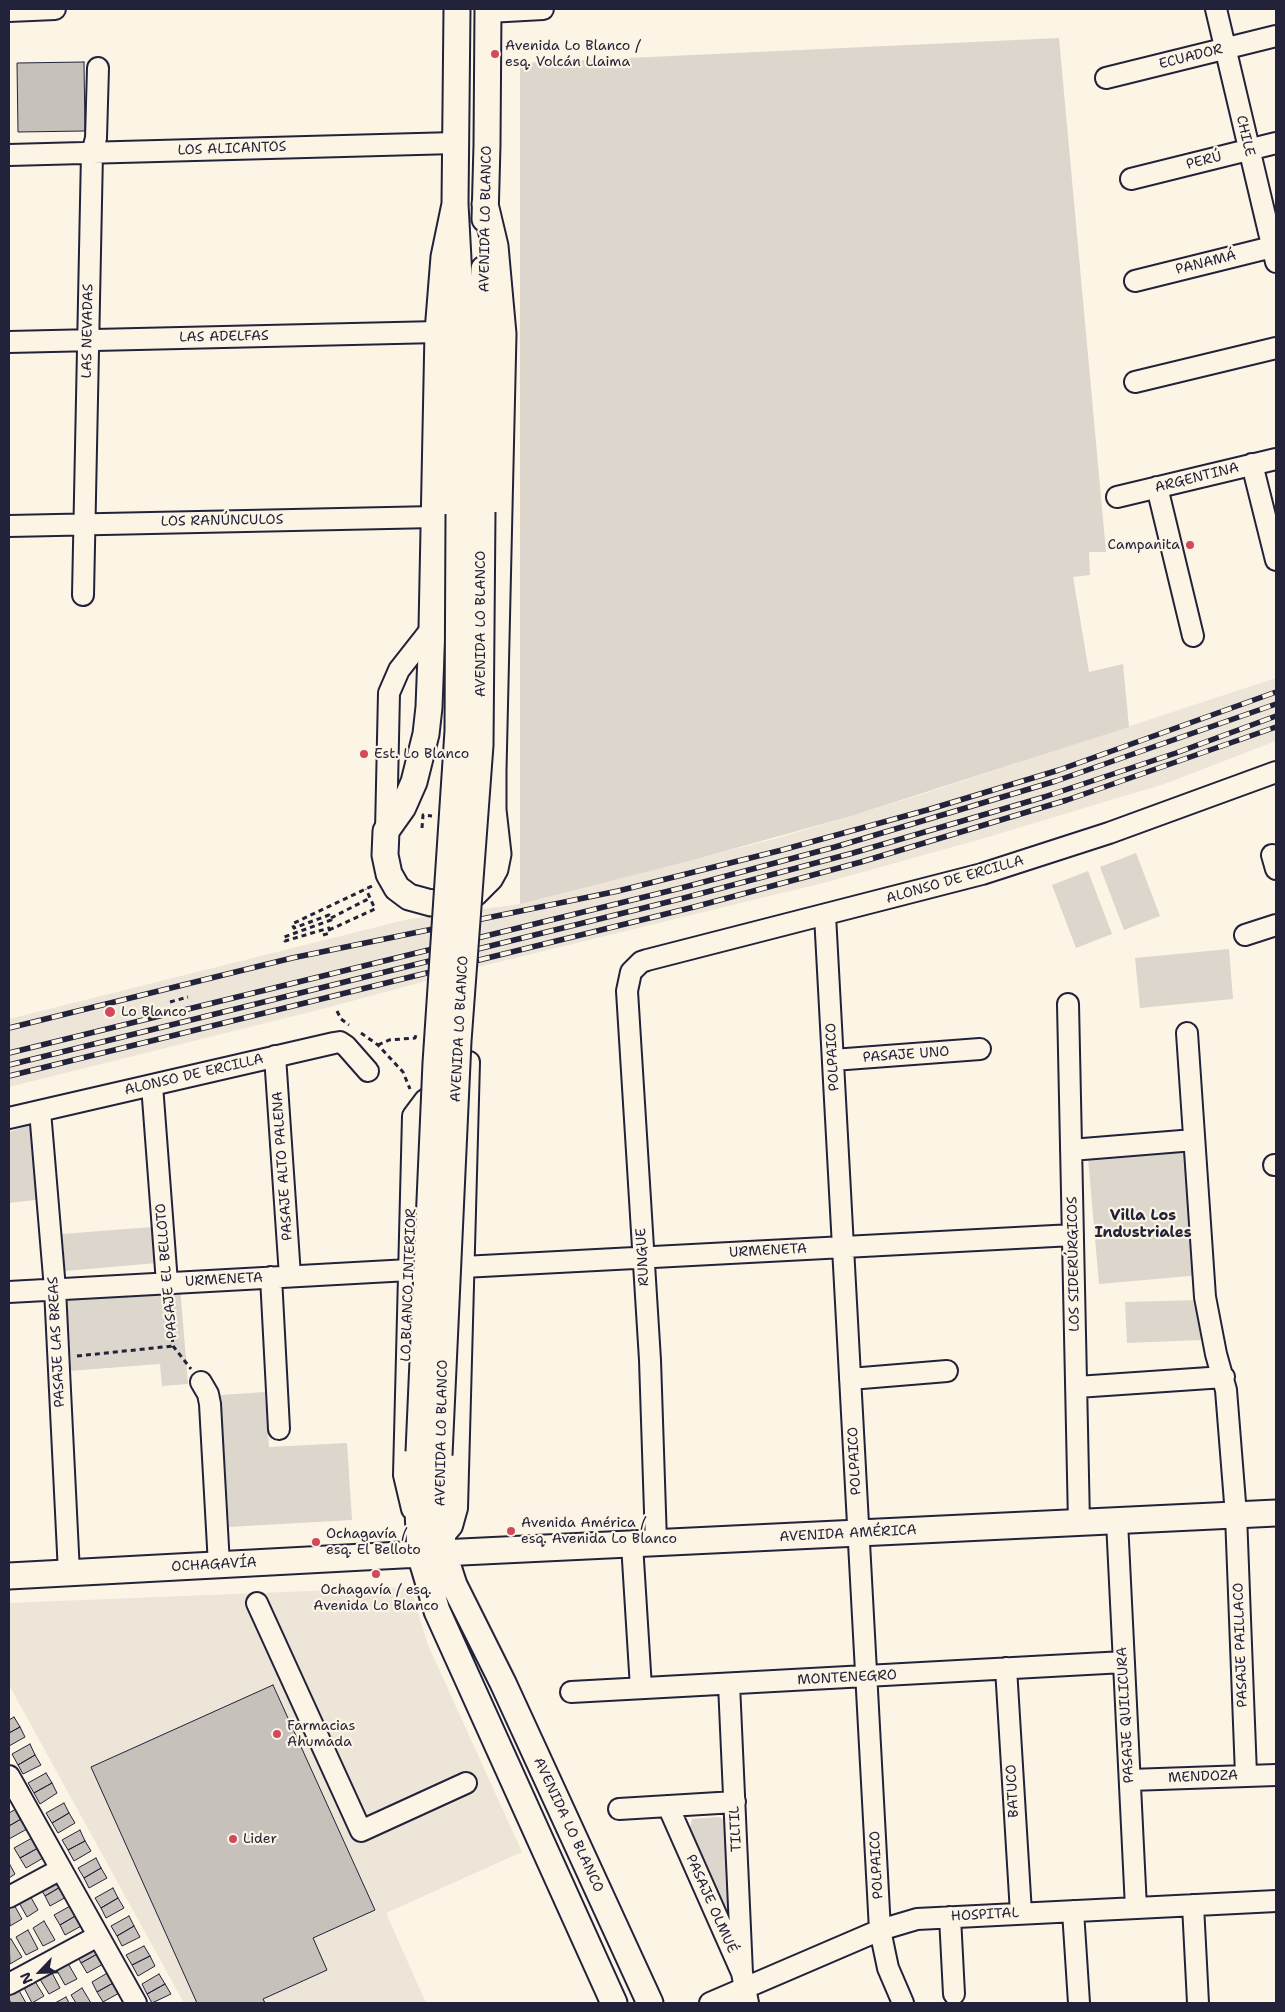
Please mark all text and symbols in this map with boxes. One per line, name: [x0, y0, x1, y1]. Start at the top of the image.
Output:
place label: Avenida Lo Blanco / esq. Volcán Llaima: [505, 38, 640, 70]
street label: ECUADOR: [1157, 41, 1225, 73]
marker: Avenida Lo Blanco / esq. Volcán Llaima: [489, 48, 501, 60]
street label: CHILE: [1232, 114, 1258, 158]
street label: LOS ALICANTOS: [177, 139, 287, 159]
street label: AVENIDA LO BLANCO: [476, 146, 496, 292]
street label: PERÚ: [1185, 149, 1223, 173]
street label: PANAMÁ: [1174, 247, 1238, 279]
street label: LAS NEVADAS: [79, 284, 97, 378]
street label: LAS ADELFAS: [179, 328, 269, 346]
street label: ARGENTINA: [1153, 459, 1241, 497]
street label: LOS RANÚNCULOS: [161, 512, 283, 530]
place label: Campanita: [1108, 537, 1180, 553]
marker: Campanita: [1184, 539, 1196, 551]
street label: AVENIDA LO BLANCO: [473, 551, 489, 697]
place label: Est. Lo Blanco: [374, 746, 469, 762]
marker: Est. Lo Blanco: [358, 748, 370, 760]
street label: ALONSO DE ERCILLA: [884, 852, 1026, 908]
street label: AVENIDA LO BLANCO: [448, 955, 472, 1103]
place label: Lo Blanco: [121, 1004, 187, 1020]
marker: Lo Blanco: [103, 1005, 117, 1019]
street label: POLPAICO: [823, 1022, 843, 1092]
street label: PASAJE UNO: [862, 1044, 950, 1066]
street label: ALONSO DE ERCILLA: [123, 1051, 265, 1099]
street label: PASAJE ALTO PALENA: [269, 1091, 297, 1241]
street label: LOS SIDERÚRGICOS: [1064, 1196, 1084, 1332]
street label: PASAJE EL BELLOTO: [153, 1202, 181, 1340]
district label: Villa Los Industriales: [1094, 1207, 1192, 1242]
street label: LO BLANCO INTERIOR: [398, 1208, 420, 1362]
street label: RUNGUE: [633, 1227, 653, 1287]
street label: URMENETA: [729, 1241, 807, 1261]
street label: URMENETA: [185, 1270, 263, 1290]
street label: PASAJE LAS BREAS: [45, 1276, 69, 1408]
street label: AVENIDA LO BLANCO: [432, 1360, 452, 1506]
street label: POLPAICO: [845, 1426, 865, 1496]
place label: Avenida América / esq. Avenida Lo Blanco: [521, 1515, 677, 1548]
street label: AVENIDA AMÉRICA: [779, 1522, 917, 1546]
marker: Avenida América / esq. Avenida Lo Blanco: [505, 1525, 517, 1537]
place label: Ochagavía / esq. El Belloto: [326, 1526, 421, 1558]
marker: Ochagavía / esq. El Belloto: [310, 1536, 322, 1548]
street label: OCHAGAVÍA: [171, 1554, 257, 1576]
marker: Ochagavía / esq. Avenida Lo Blanco: [370, 1568, 382, 1580]
place label: Ochagavía / esq. Avenida Lo Blanco: [313, 1582, 439, 1614]
street label: PASAJE PAILLACO: [1230, 1582, 1252, 1708]
street label: PASAJE QUILICURA: [1114, 1646, 1138, 1784]
street label: MONTENEGRO: [797, 1667, 897, 1689]
place label: Farmacias Ahumada: [287, 1718, 355, 1750]
marker: Farmacias Ahumada: [271, 1728, 283, 1740]
street label: AVENIDA LO BLANCO: [529, 1755, 607, 1895]
street label: BATUCO: [1003, 1764, 1023, 1818]
street label: MENDOZA: [1168, 1767, 1238, 1787]
street label: TILTIL: [726, 1806, 746, 1852]
street label: POLPAICO: [867, 1830, 887, 1900]
place label: Lider: [243, 1831, 277, 1847]
marker: Lider: [227, 1833, 239, 1845]
street label: PASAJE OLMUÉ: [682, 1852, 740, 1956]
street label: HOSPITAL: [950, 1905, 1020, 1925]
north arrow: [15, 1947, 65, 1997]
text: N: [16, 1969, 37, 1987]

